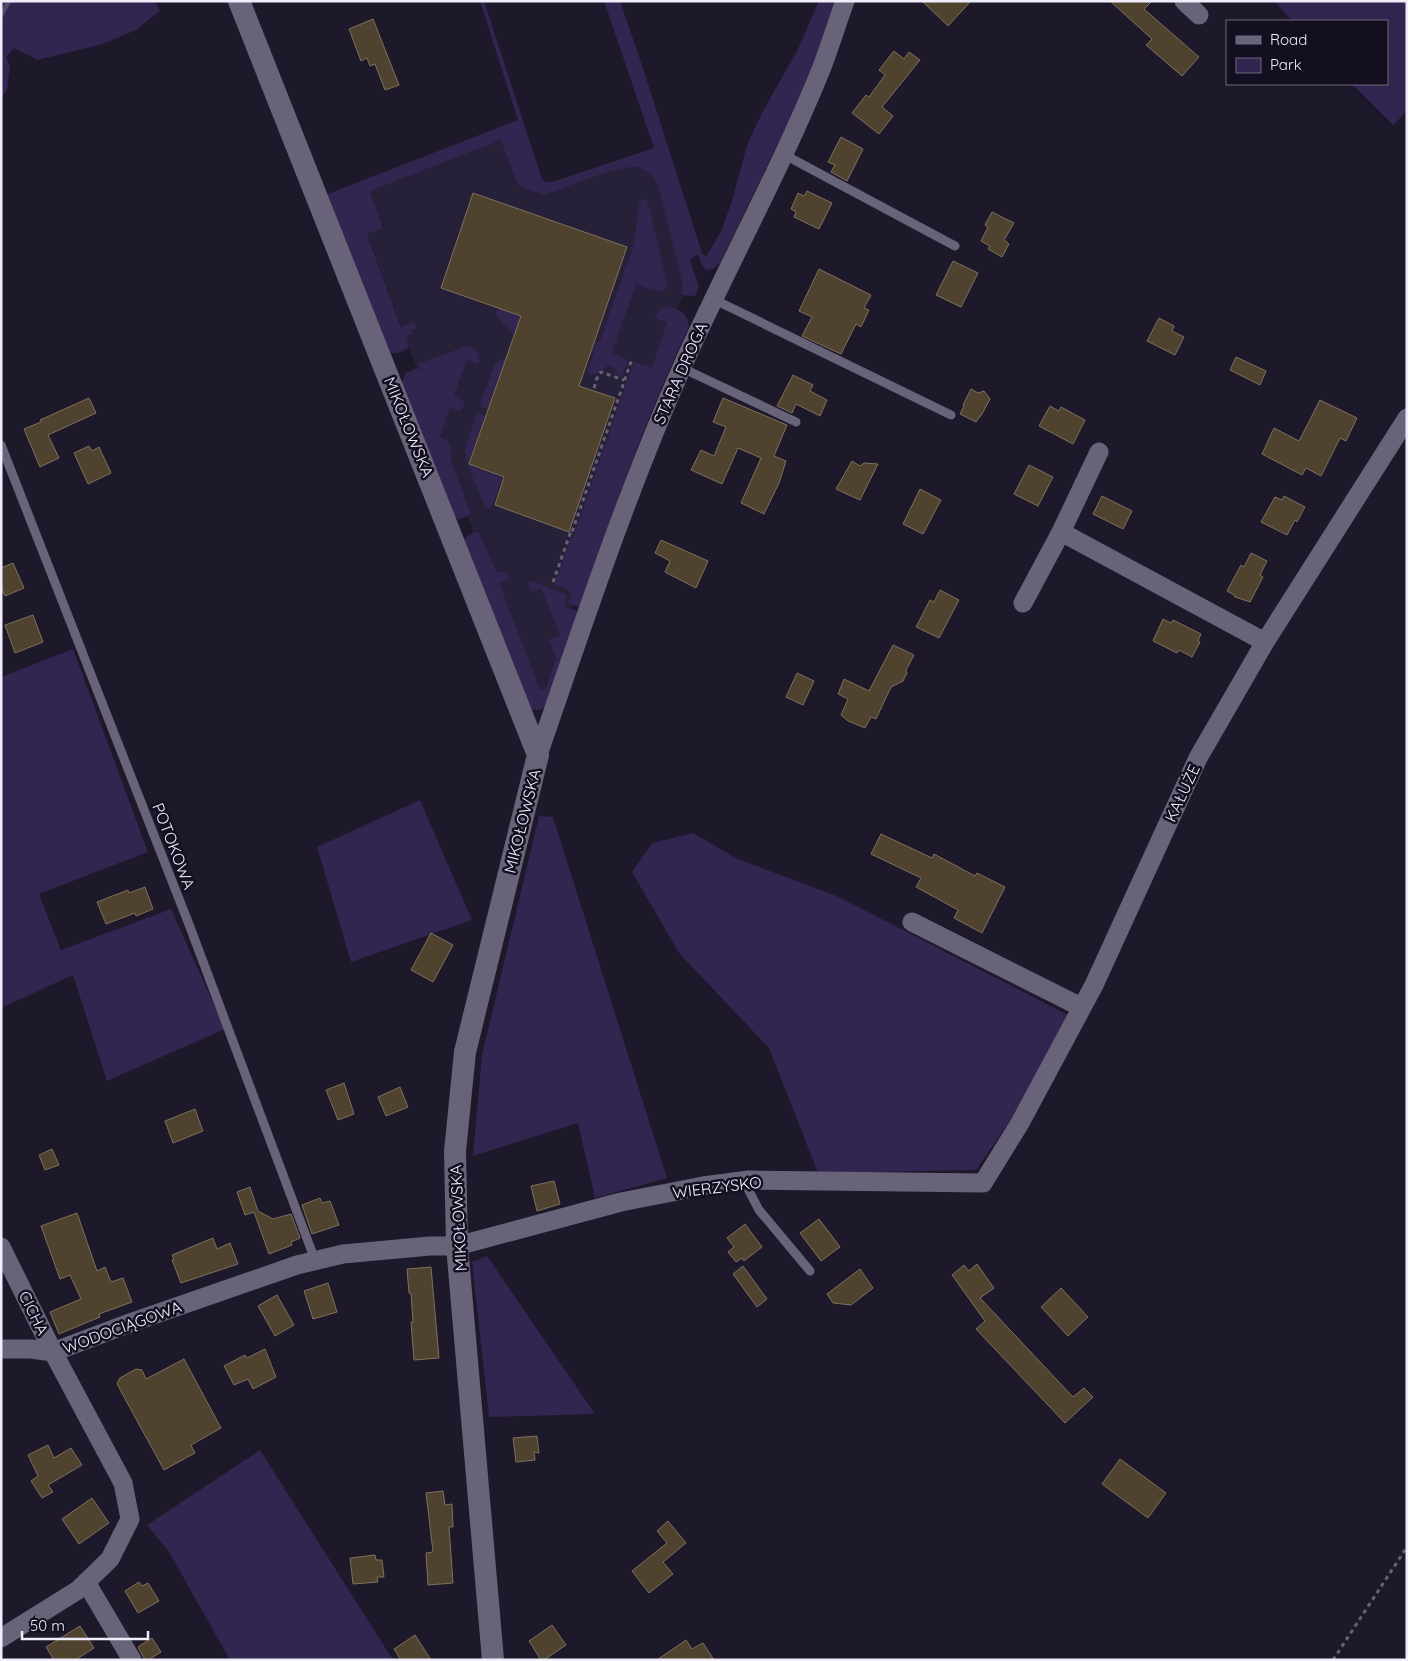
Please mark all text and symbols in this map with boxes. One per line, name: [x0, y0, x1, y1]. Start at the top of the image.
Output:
legend: [1226, 20, 1388, 85]
text: Road: [1270, 30, 1307, 49]
text: Park: [1270, 55, 1302, 74]
street label: STARA DROGA: [649, 319, 711, 427]
street label: MIKOŁOWSKA: [380, 374, 438, 480]
street label: KAŁUŻE: [1160, 761, 1204, 825]
street label: MIKOŁOWSKA: [499, 767, 545, 875]
street label: POTOKOWA: [148, 800, 200, 892]
street label: MIKOŁOWSKA: [445, 1164, 471, 1272]
street label: WIERZYSKO: [671, 1172, 763, 1202]
street label: CICHA: [15, 1288, 53, 1338]
street label: WODOCIĄGOWA: [60, 1296, 184, 1358]
scale bar: [22, 1608, 149, 1640]
text: 50 m: [30, 1616, 65, 1635]

